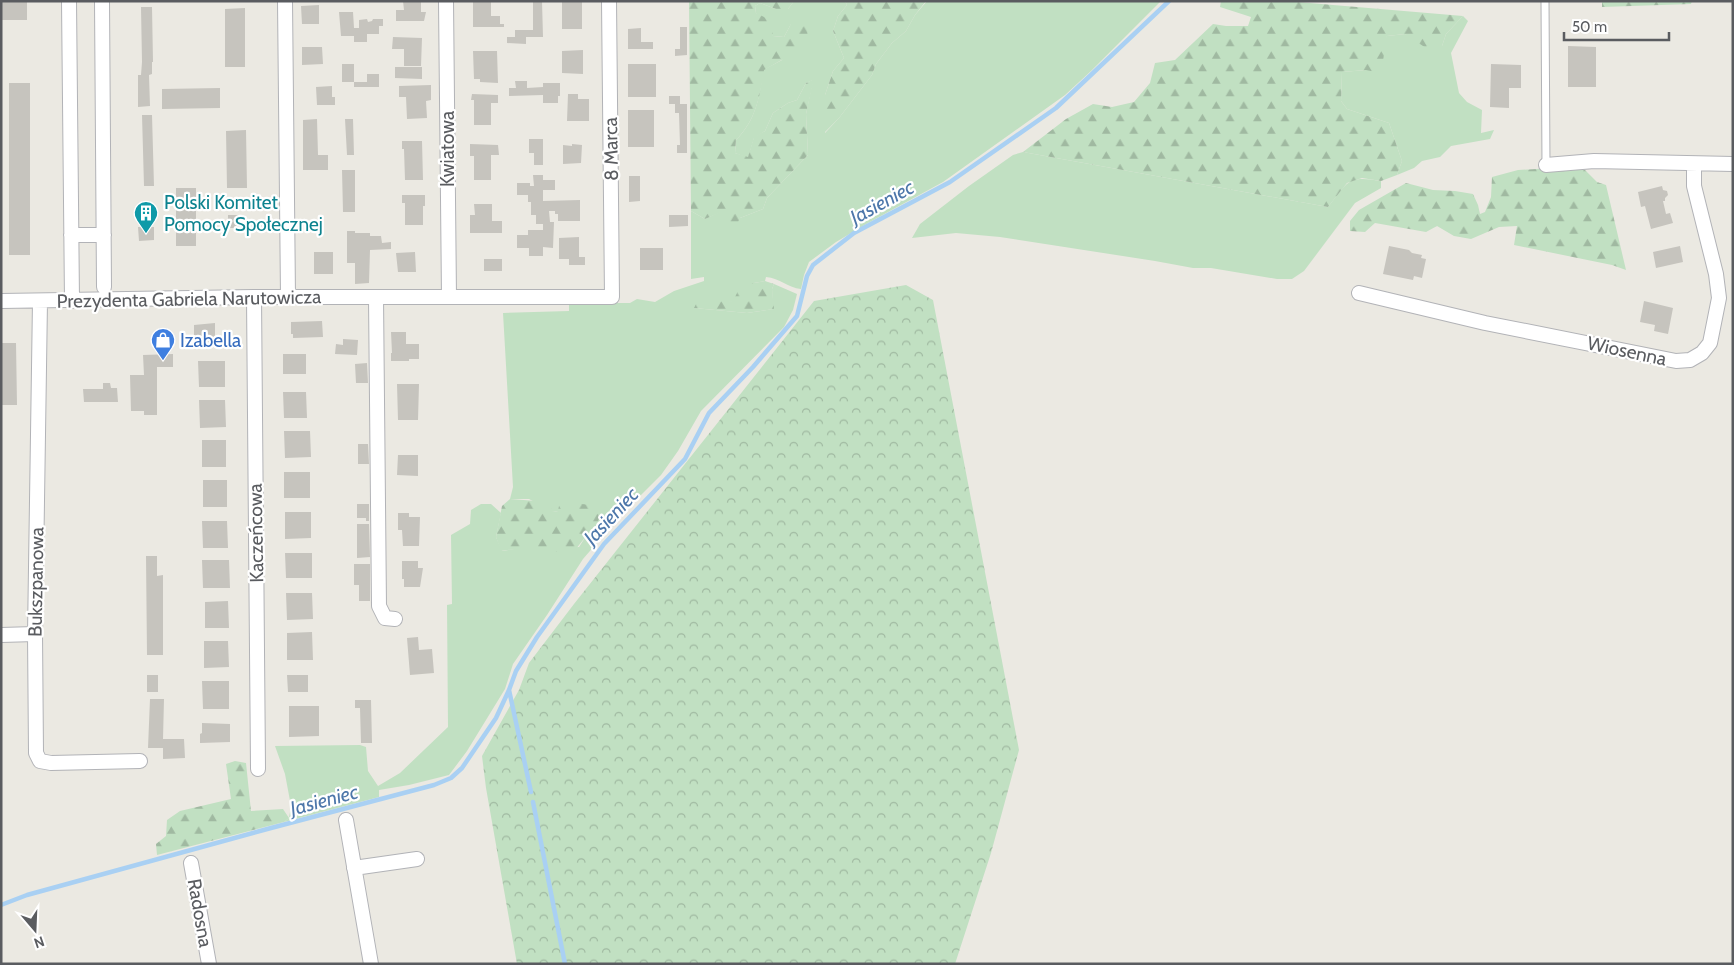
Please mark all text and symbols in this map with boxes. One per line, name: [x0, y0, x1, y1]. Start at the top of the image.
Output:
scale bar: [1564, 10, 1669, 42]
text: 50 m: [1572, 18, 1607, 36]
street label: Kwiatowa: [436, 111, 459, 187]
street label: 8 Marca: [599, 117, 623, 181]
water label: Jasieniec: [844, 174, 919, 230]
place label: Polski Komitet Pomocy Społecznej: [164, 191, 323, 236]
building icon: Polski Komitet Pomocy Społecznej: [133, 200, 159, 234]
street label: Prezydenta Gabriela Narutowicza: [57, 285, 321, 313]
shop icon: Izabella: [150, 327, 176, 361]
place label: Izabella: [180, 329, 241, 352]
street label: Wiosenna: [1585, 331, 1669, 371]
water label: Jasieniec: [577, 482, 644, 551]
street label: Kaczeńcowa: [244, 483, 268, 583]
street label: Bukszpanowa: [24, 527, 48, 637]
water label: Jasieniec: [286, 779, 361, 821]
street label: Radosna: [183, 877, 217, 949]
north arrow: [10, 905, 60, 955]
text: N: [32, 932, 47, 952]

